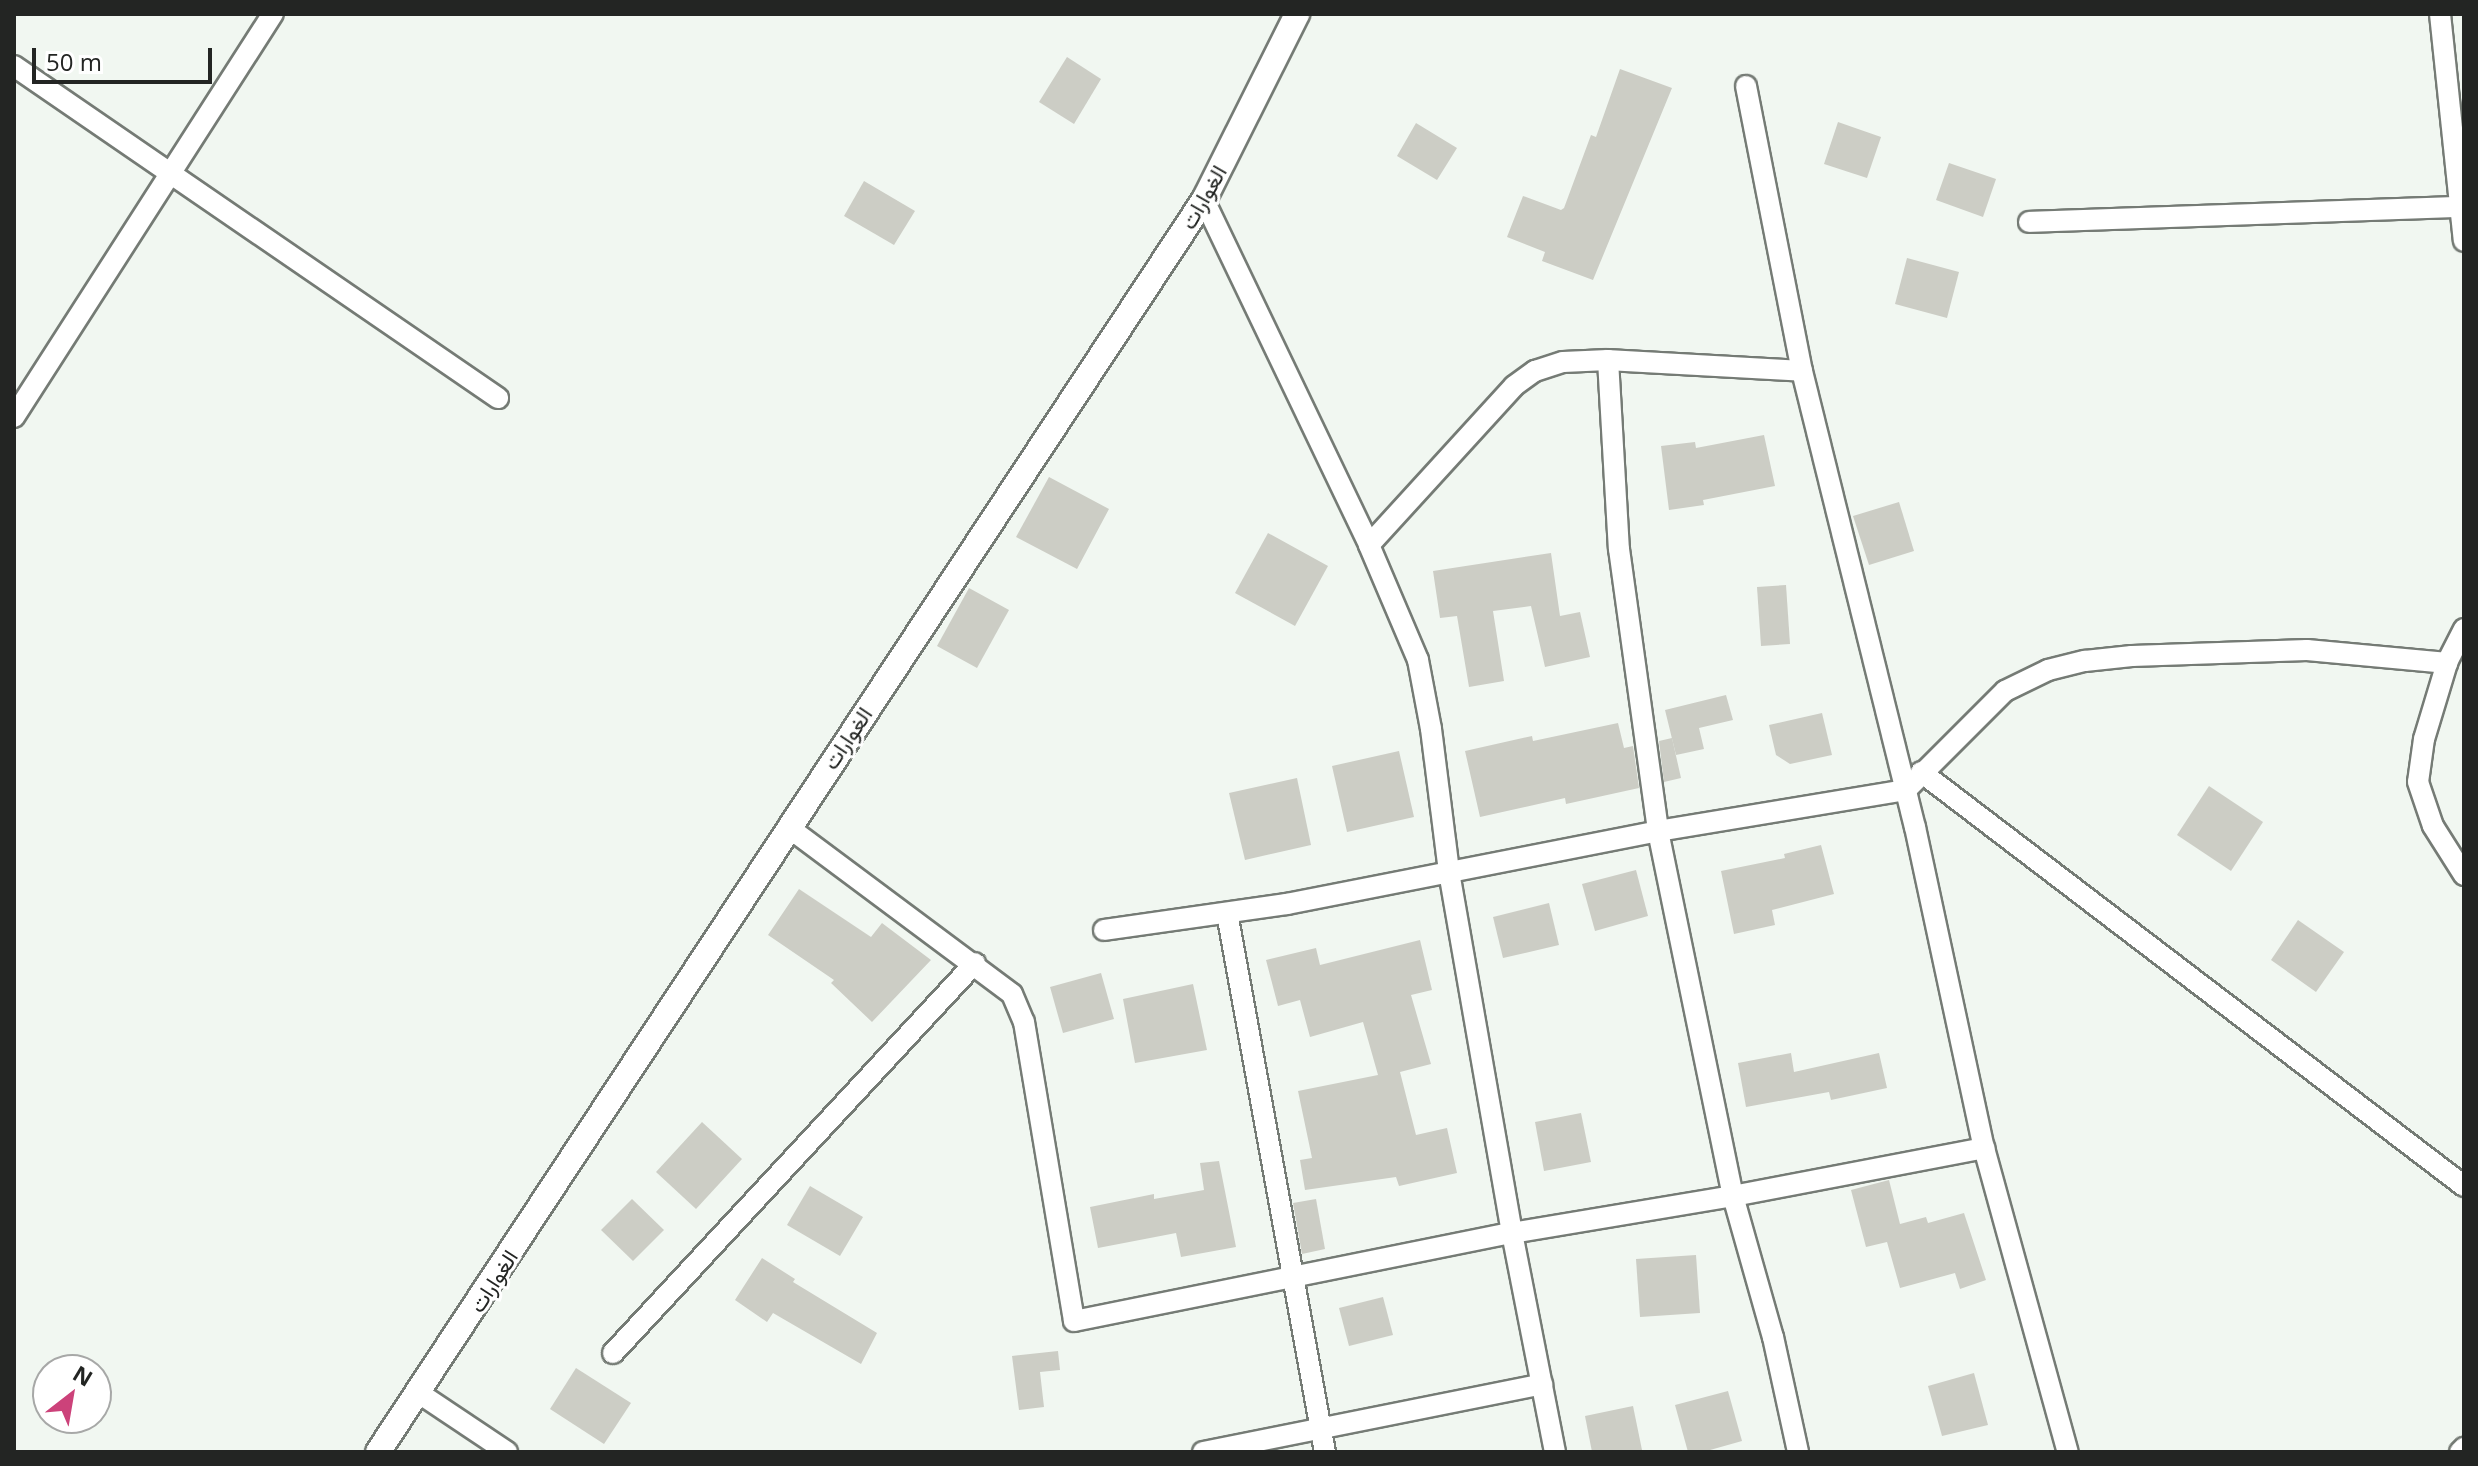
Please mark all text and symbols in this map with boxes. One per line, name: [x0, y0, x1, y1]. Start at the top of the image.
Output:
scale bar: [36, 32, 216, 82]
text: 50 m: [46, 45, 102, 78]
street label: الغوارات: [1174, 160, 1232, 234]
street label: الغوارات: [817, 702, 877, 774]
street label: الغوارات: [463, 1245, 523, 1317]
north arrow: [32, 1354, 112, 1434]
text: N: [68, 1358, 99, 1393]

